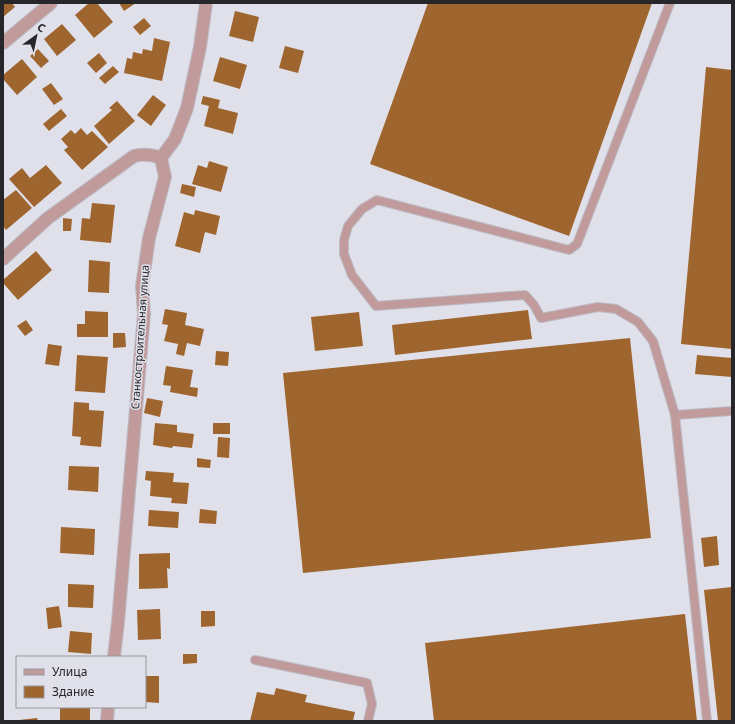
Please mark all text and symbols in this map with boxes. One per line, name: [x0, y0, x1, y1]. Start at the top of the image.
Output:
north arrow: [16, 16, 56, 56]
text: С: [35, 19, 49, 35]
street label: Станкостроительная улица: [127, 264, 152, 410]
legend: [16, 656, 146, 708]
text: Улица: [52, 663, 87, 680]
text: Здание: [52, 683, 95, 700]

